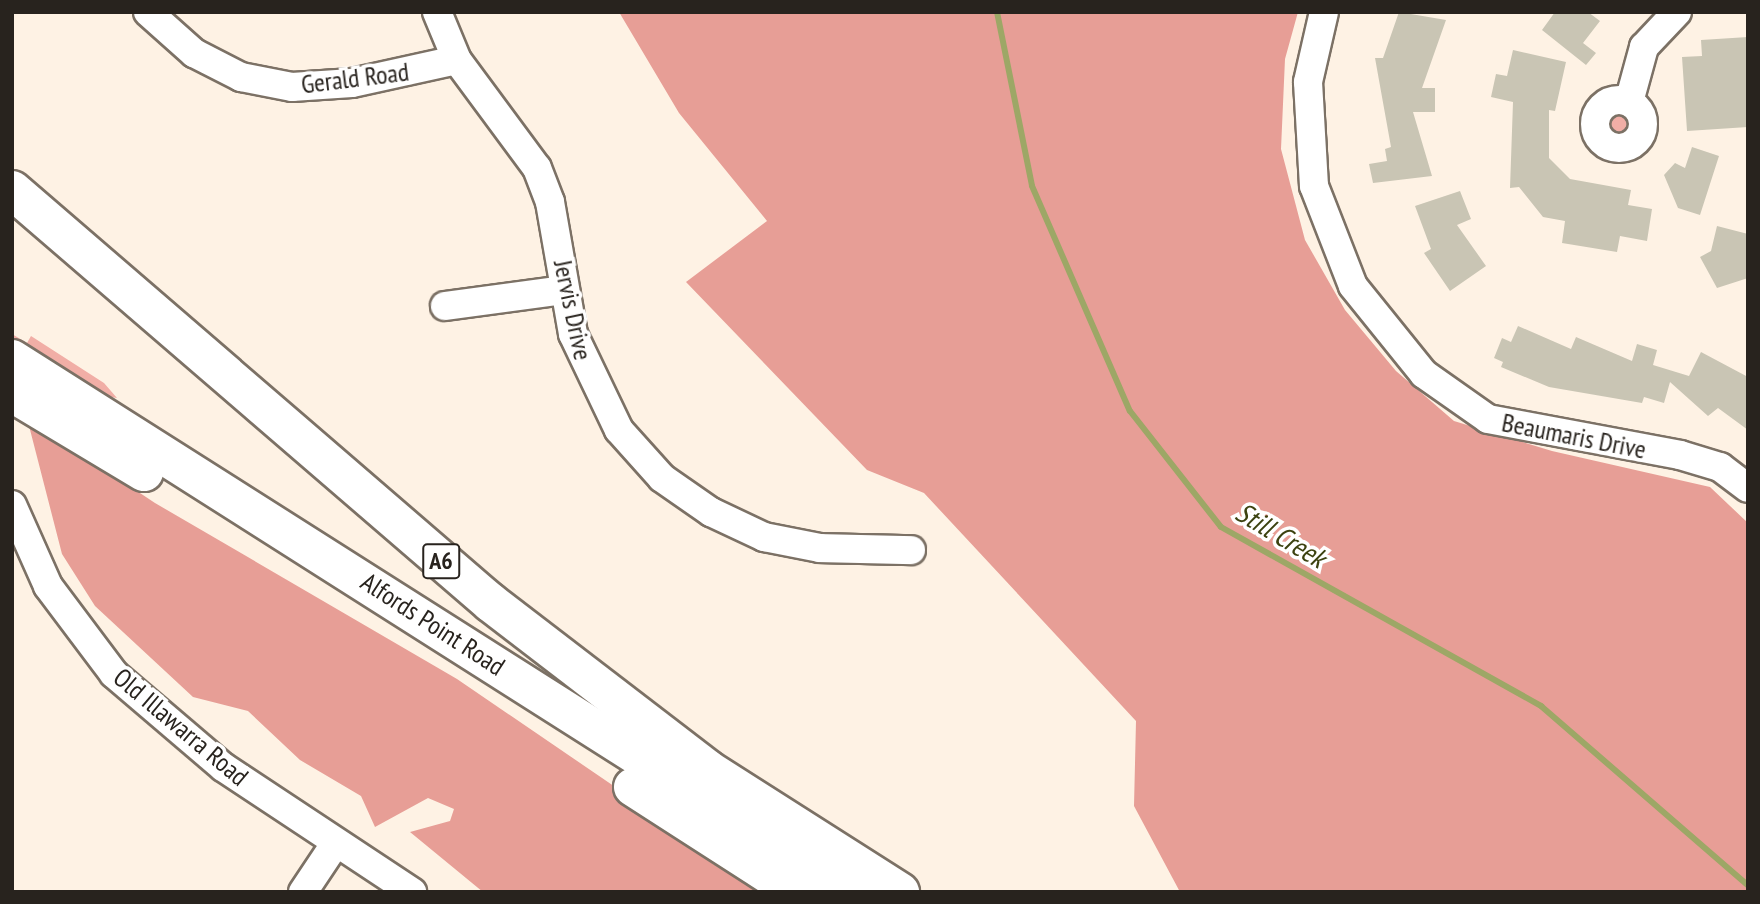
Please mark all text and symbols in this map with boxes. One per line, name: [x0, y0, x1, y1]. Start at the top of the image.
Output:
street label: Gerald Road: [299, 56, 411, 100]
street label: Jervis Drive: [547, 257, 599, 363]
street label: Beaumaris Drive: [1499, 407, 1649, 465]
water label: Still Creek: [1230, 495, 1332, 575]
road number: A6: [422, 540, 460, 582]
street label: Alfords Point Road: [355, 566, 511, 682]
street label: Old Illawarra Road: [107, 662, 255, 792]

